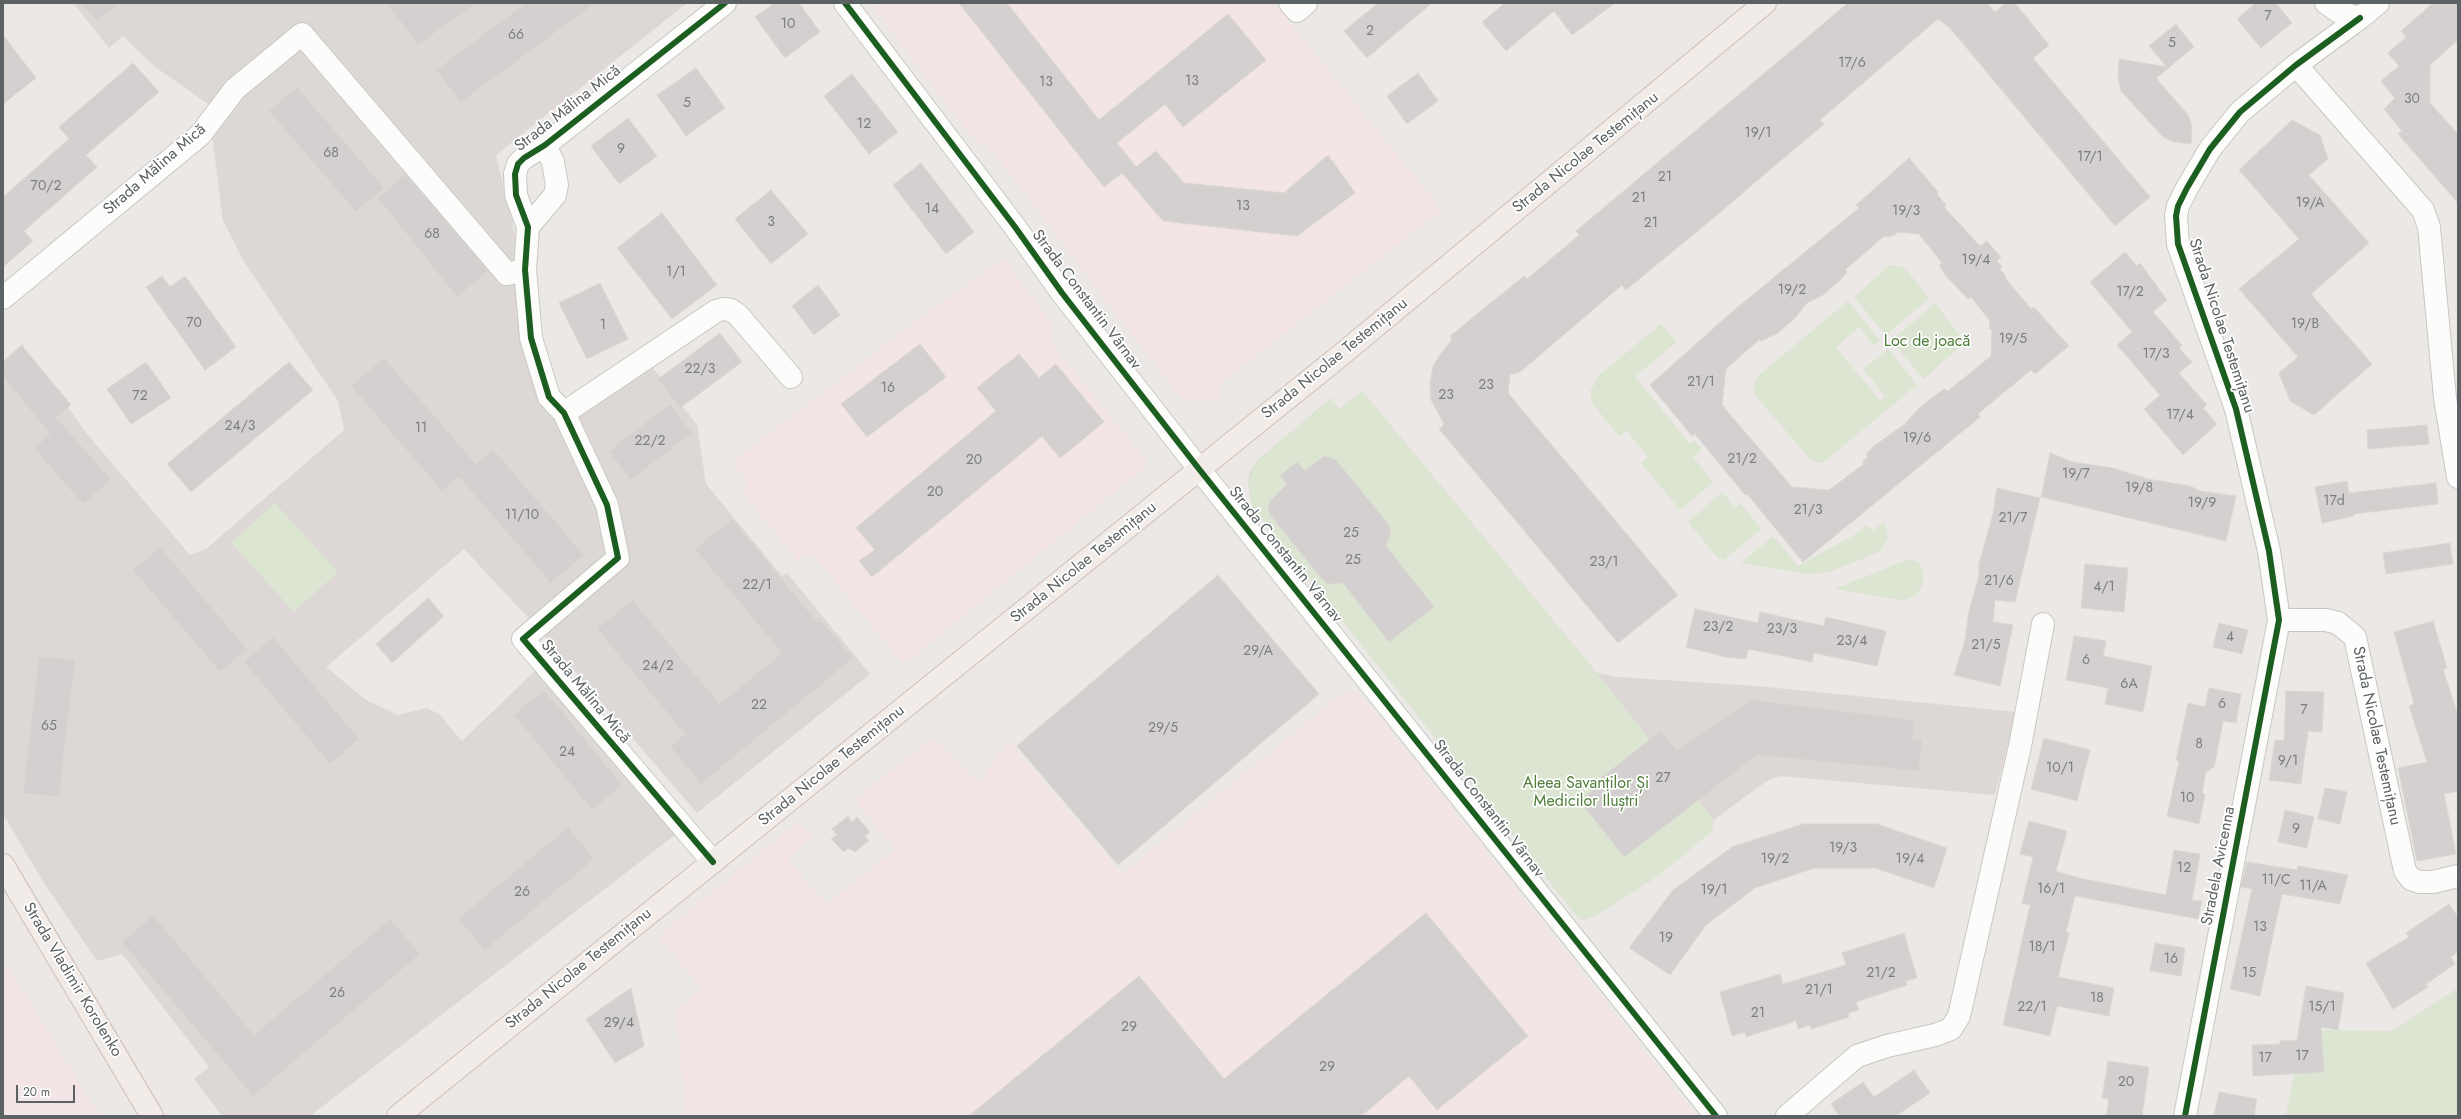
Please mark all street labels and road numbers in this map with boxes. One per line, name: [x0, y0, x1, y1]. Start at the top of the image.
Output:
street label: Strada Mălina Mică: [511, 62, 625, 156]
street label: Strada Nicolae Testemițanu: [1509, 88, 1663, 218]
street label: Strada Mălina Mică: [100, 120, 210, 220]
street label: Strada Constantin Vârnav: [1027, 226, 1145, 374]
street label: Strada Nicolae Testemițanu: [2184, 236, 2258, 416]
street label: Strada Nicolae Testemițanu: [1258, 294, 1412, 424]
street label: Strada Constantin Vârnav: [1224, 483, 1346, 627]
street label: Strada Nicolae Testemițanu: [1007, 498, 1161, 628]
street label: Strada Mălina Mică: [536, 636, 634, 748]
street label: Strada Nicolae Testemițanu: [2348, 645, 2404, 827]
street label: Strada Nicolae Testemițanu: [755, 701, 909, 831]
street label: Strada Constantin Vârnav: [1428, 736, 1548, 882]
street label: Stradela Avicenna: [2198, 805, 2240, 927]
street label: Strada Vladimir Korolenko: [18, 899, 126, 1061]
street label: Strada Nicolae Testemițanu: [502, 904, 656, 1034]

